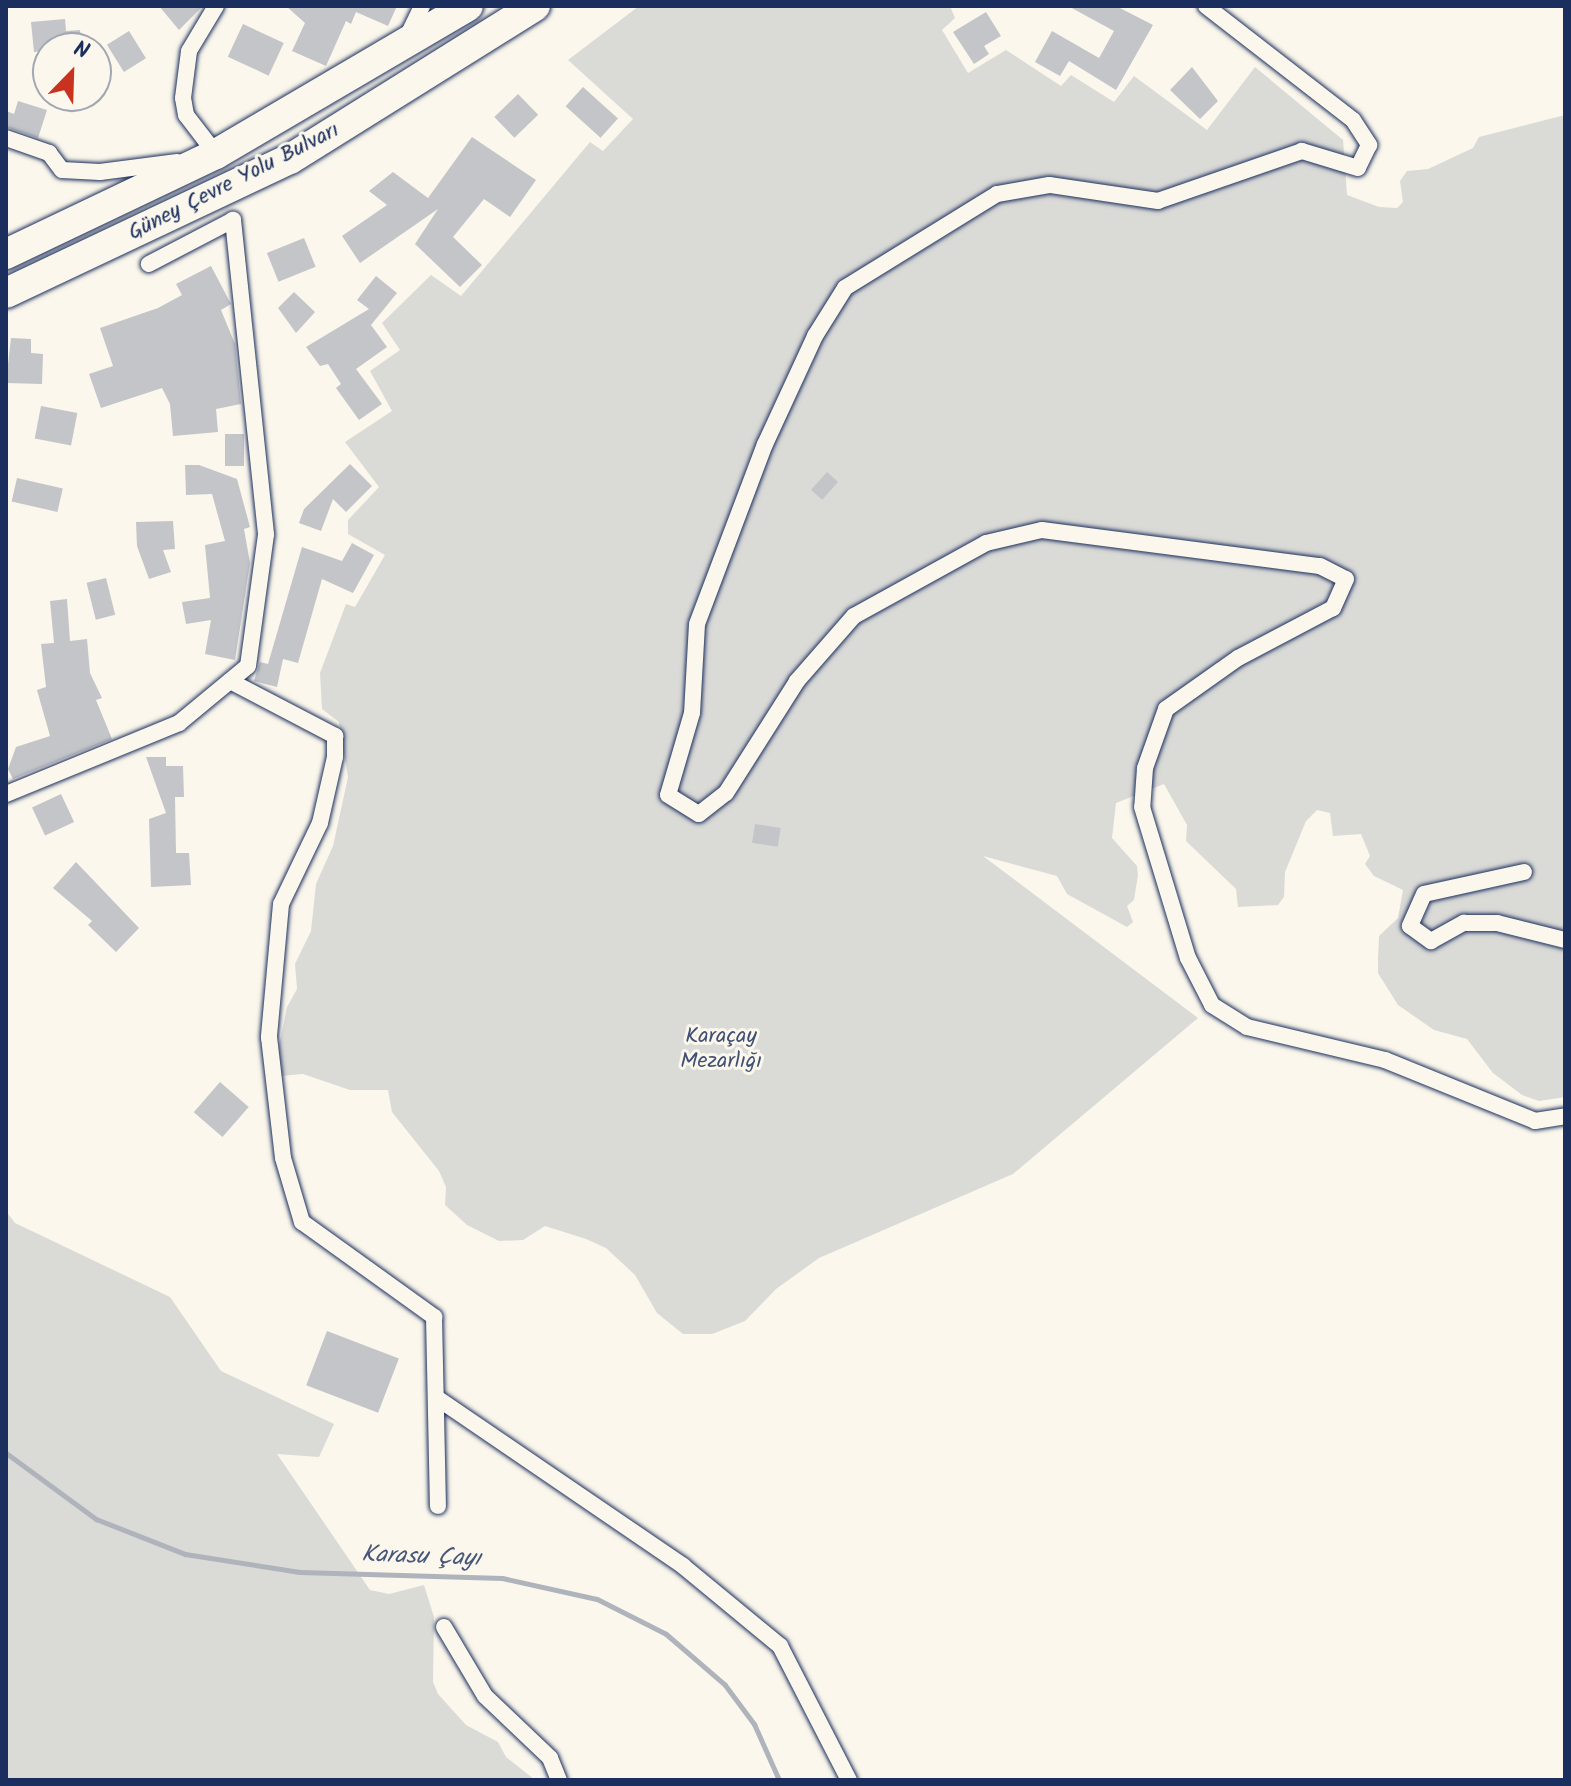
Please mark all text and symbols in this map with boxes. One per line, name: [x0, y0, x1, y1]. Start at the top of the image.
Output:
north arrow: [32, 32, 112, 112]
text: N: [68, 32, 94, 70]
street label: Güney Çevre Yolu Bulvarı: [124, 117, 344, 247]
park label: Karaçay Mezarlığı: [680, 1023, 762, 1074]
water label: Karasu Çayı: [361, 1541, 481, 1573]

